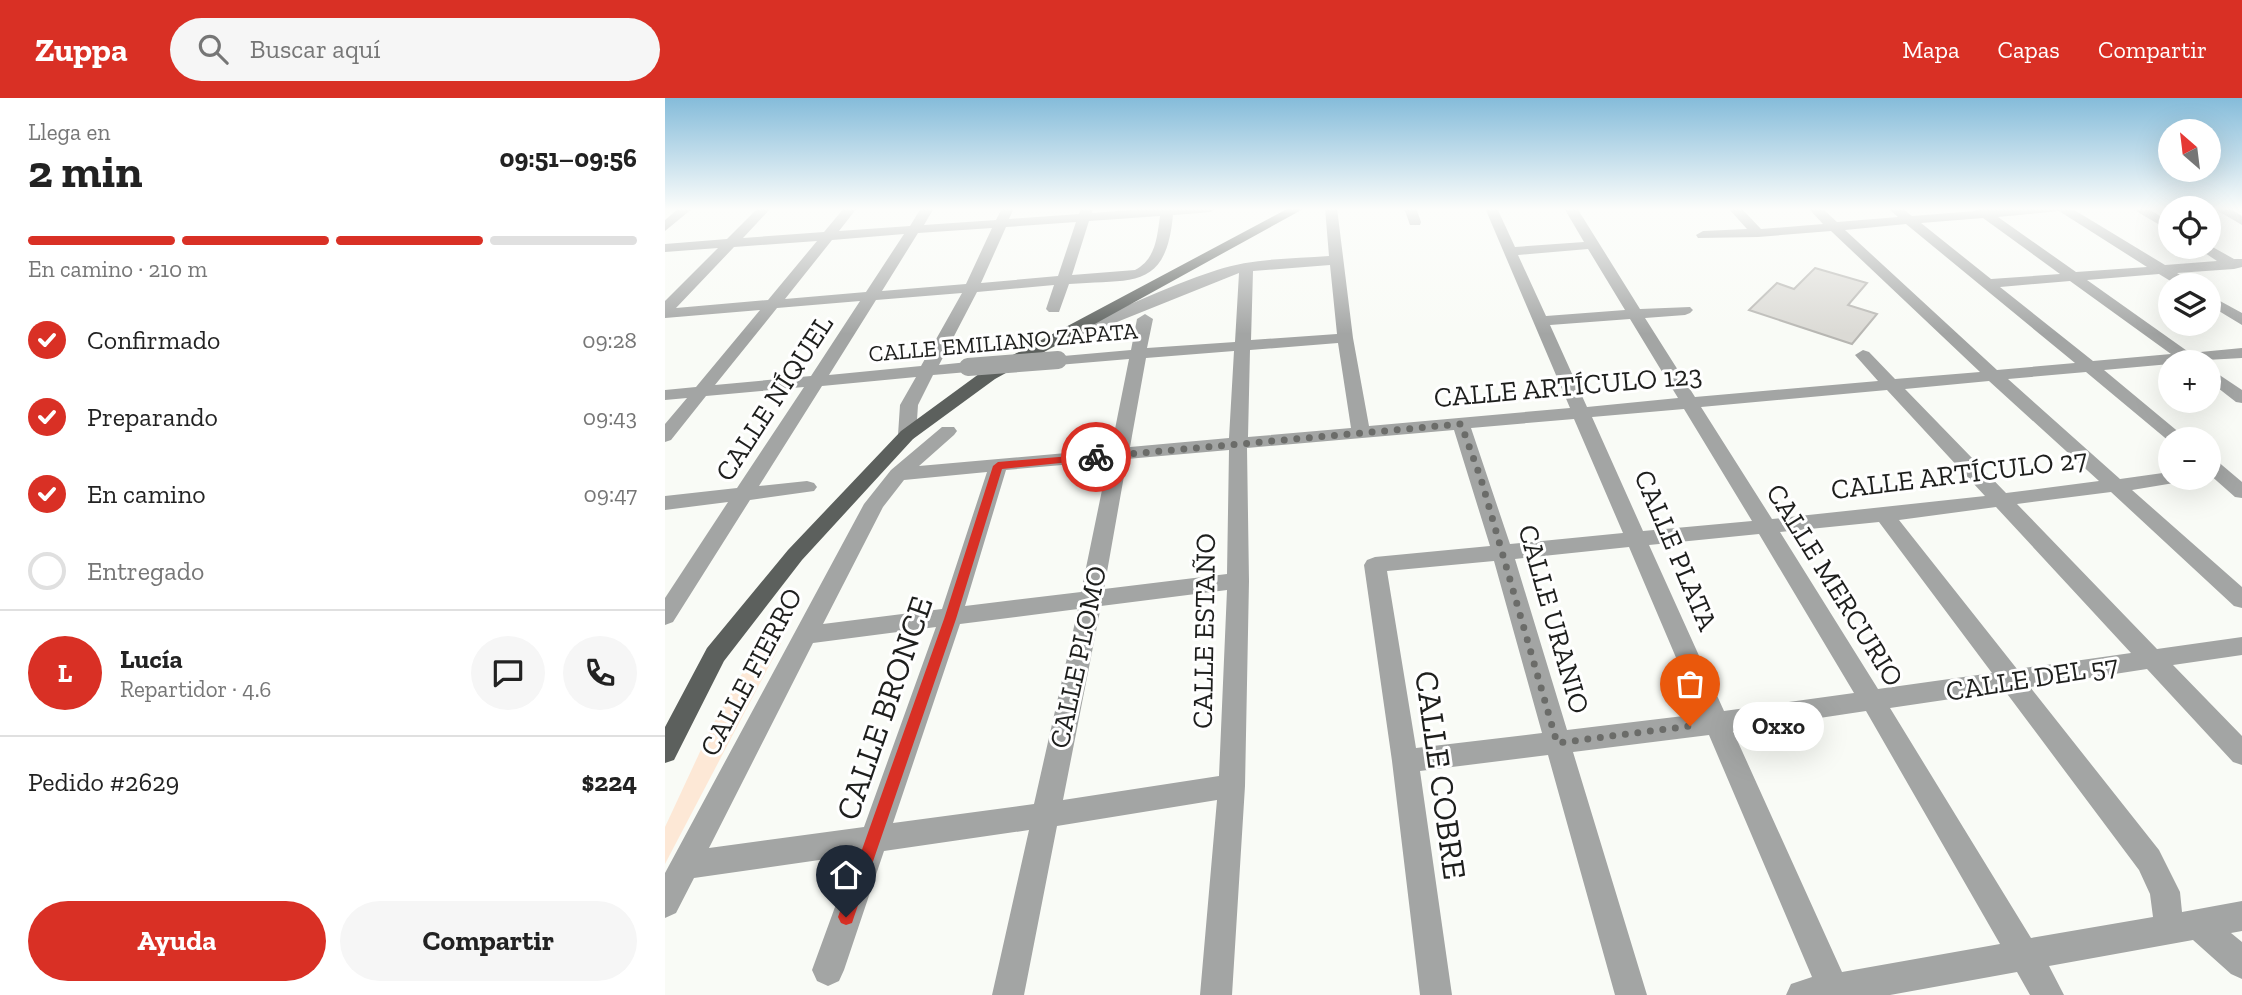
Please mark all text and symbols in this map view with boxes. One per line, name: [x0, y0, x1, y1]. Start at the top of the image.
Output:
search box: [170, 18, 660, 81]
text: Zuppa: [35, 30, 128, 69]
icon: search: [194, 30, 232, 68]
text: Buscar aquí: [250, 33, 381, 65]
text: Mapa: [1902, 35, 1959, 64]
text: Capas: [1997, 35, 2060, 64]
text: Compartir: [2098, 35, 2207, 64]
text: Llega en: [28, 118, 110, 146]
north arrow: [2158, 119, 2221, 182]
map controls: [2158, 119, 2221, 490]
text: 09:51–09:56: [499, 142, 637, 174]
text: 2 min: [28, 144, 143, 199]
button: locate: [2158, 196, 2221, 259]
text: En camino · 210 m: [28, 255, 207, 283]
button: layers: [2158, 273, 2221, 336]
street label: CALLE NÍQUEL: [708, 309, 840, 487]
street label: CALLE EMILIANO ZAPATA: [867, 316, 1140, 368]
icon: check: [28, 321, 66, 359]
text: Confirmado: [87, 324, 220, 356]
text: 09:28: [582, 326, 637, 354]
button: +: [2158, 350, 2221, 413]
street label: CALLE ARTÍCULO 123: [1433, 358, 1703, 414]
icon: check: [28, 398, 66, 436]
text: Preparando: [87, 401, 218, 433]
text: 09:43: [583, 403, 637, 431]
courier: [1061, 422, 1131, 492]
button: −: [2158, 427, 2221, 490]
icon: bike: [1077, 438, 1115, 476]
street label: CALLE ARTÍCULO 27: [1829, 442, 2089, 506]
street label: CALLE PLATA: [1627, 465, 1725, 636]
icon: check: [28, 475, 66, 513]
text: En camino: [87, 478, 206, 510]
street label: CALLE MERCURIO: [1759, 478, 1911, 692]
text: 09:47: [584, 480, 637, 508]
street label: CALLE URANIO: [1511, 521, 1597, 717]
street label: CALLE ESTAÑO: [1186, 533, 1222, 729]
text: Entregado: [87, 555, 204, 587]
street label: CALLE PLOMO: [1043, 563, 1113, 751]
street label: CALLE FIERRO: [693, 582, 809, 762]
street label: CALLE BRONCE: [827, 591, 941, 825]
button: chat: [471, 636, 545, 710]
button: phone: [563, 636, 637, 710]
text: Lucía: [120, 643, 183, 675]
street label: CALLE DEL 57: [1944, 648, 2120, 708]
pin: [1660, 654, 1720, 726]
text: L: [58, 657, 72, 689]
icon: bag: [1671, 665, 1709, 703]
street label: CALLE COBRE: [1407, 668, 1475, 882]
text: Repartidor · 4.6: [120, 675, 271, 703]
callout: Oxxo: [1732, 702, 1823, 750]
text: Oxxo: [1752, 712, 1805, 740]
text: Pedido #2629: [28, 766, 179, 798]
text: $224: [581, 766, 637, 798]
pin: [816, 845, 876, 917]
icon: home: [827, 856, 865, 894]
button: Ayuda: [28, 901, 326, 981]
button: Compartir: [340, 901, 637, 981]

